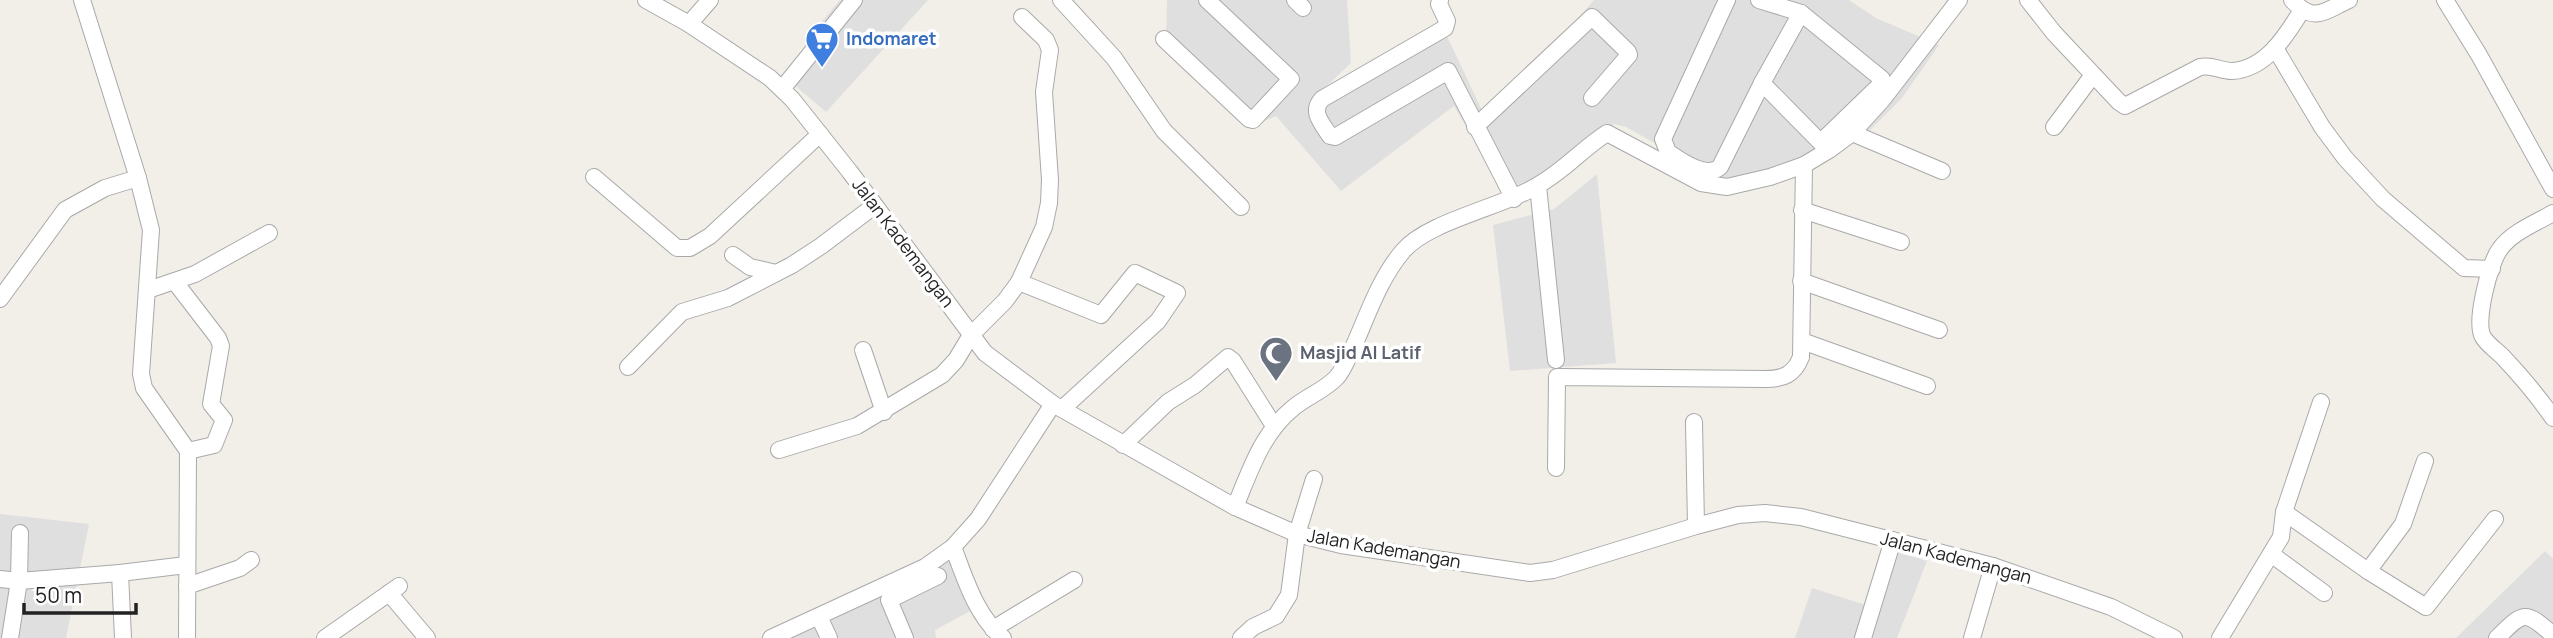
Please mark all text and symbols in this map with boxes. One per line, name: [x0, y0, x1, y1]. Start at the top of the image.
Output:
supermarket icon: Indomaret: [803, 20, 841, 69]
place label: Indomaret: [846, 26, 937, 50]
street label: Jalan Kademangan: [847, 173, 960, 312]
mosque icon: Masjid Al Latif: [1257, 334, 1295, 383]
place label: Masjid Al Latif: [1300, 340, 1421, 364]
street label: Jalan Kademangan: [1305, 523, 1463, 573]
street label: Jalan Kademangan: [1878, 525, 2035, 589]
scale bar: [24, 572, 136, 616]
text: 50 m: [35, 581, 82, 609]

